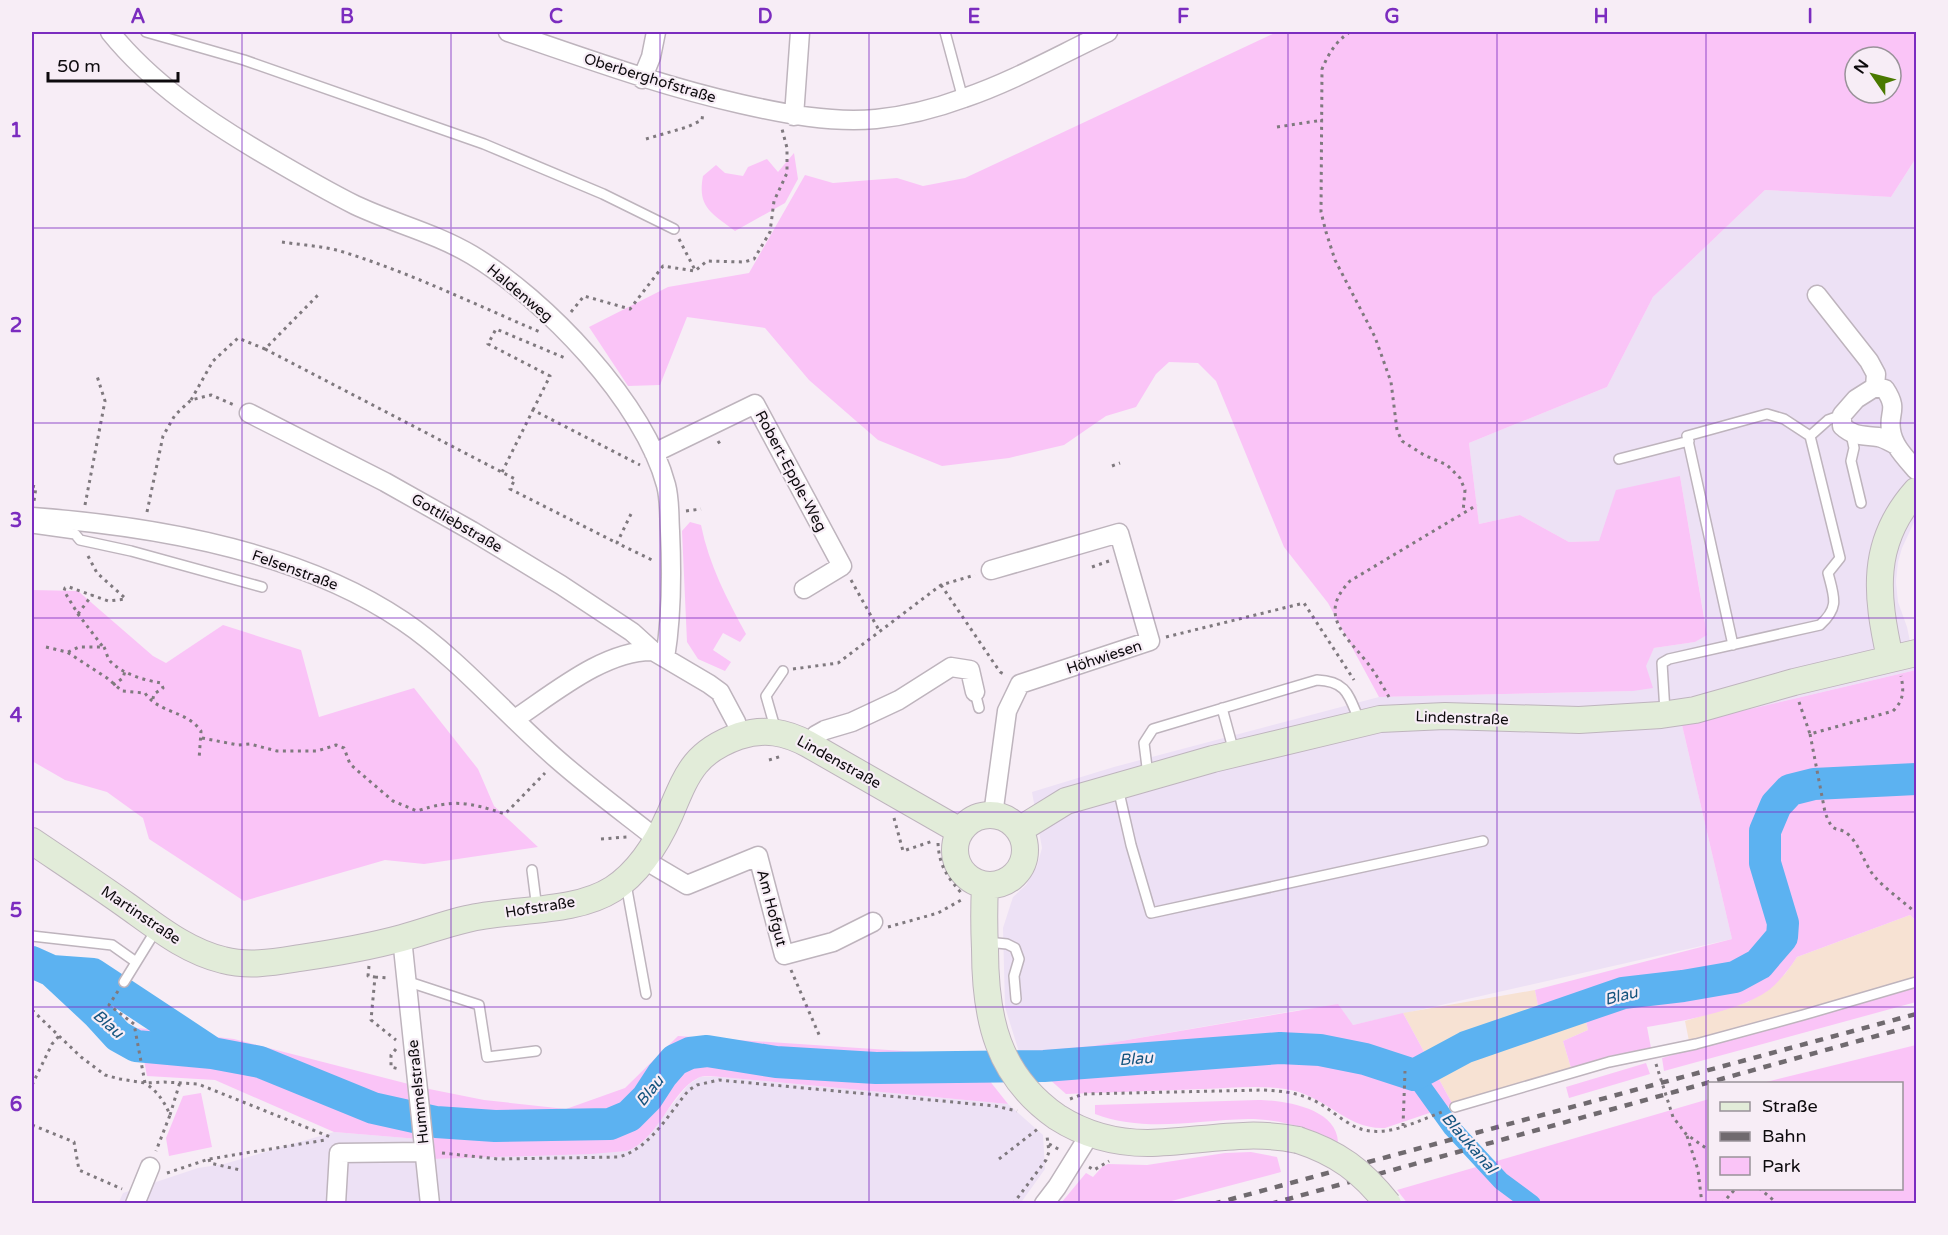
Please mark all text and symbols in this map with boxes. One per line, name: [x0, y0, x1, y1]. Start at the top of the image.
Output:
text: A: [131, 5, 146, 29]
text: B: [340, 5, 354, 29]
text: C: [549, 5, 563, 29]
text: D: [757, 5, 773, 29]
text: E: [968, 5, 981, 29]
text: F: [1177, 5, 1189, 29]
text: G: [1384, 5, 1400, 29]
text: H: [1593, 5, 1609, 29]
text: I: [1807, 5, 1813, 29]
scale bar: [48, 45, 178, 83]
north arrow: [1843, 45, 1903, 105]
street label: Oberberghofstraße: [582, 49, 718, 107]
text: 50 m: [57, 55, 101, 77]
text: N: [1850, 56, 1873, 78]
text: 1: [10, 119, 22, 143]
street label: Haldenweg: [484, 260, 556, 326]
text: 2: [10, 314, 22, 338]
street label: Robert-Epple-Weg: [751, 407, 831, 535]
street label: Gottliebstraße: [408, 490, 506, 556]
text: 3: [10, 509, 22, 533]
street label: Felsenstraße: [250, 546, 340, 594]
street label: Höhwiesen: [1064, 636, 1144, 678]
text: 4: [10, 704, 23, 728]
street label: Lindenstraße: [1415, 707, 1509, 729]
street label: Lindenstraße: [794, 732, 884, 792]
street label: Am Hofgut: [753, 868, 791, 949]
street label: Martinstraße: [98, 882, 184, 948]
street label: Hofstraße: [504, 893, 576, 921]
text: 5: [10, 899, 22, 923]
water label: Blau: [1602, 982, 1641, 1010]
water label: Blau: [89, 1005, 128, 1043]
street label: Hummelstraße: [404, 1039, 432, 1145]
water label: Blau: [1119, 1048, 1155, 1070]
water label: Blau: [632, 1071, 669, 1110]
legend: [1708, 1082, 1903, 1190]
text: 6: [10, 1093, 22, 1117]
text: Straße: [1762, 1095, 1818, 1117]
water label: Blaukanal: [1437, 1109, 1502, 1179]
text: Bahn: [1762, 1125, 1807, 1147]
text: Park: [1762, 1155, 1801, 1177]

